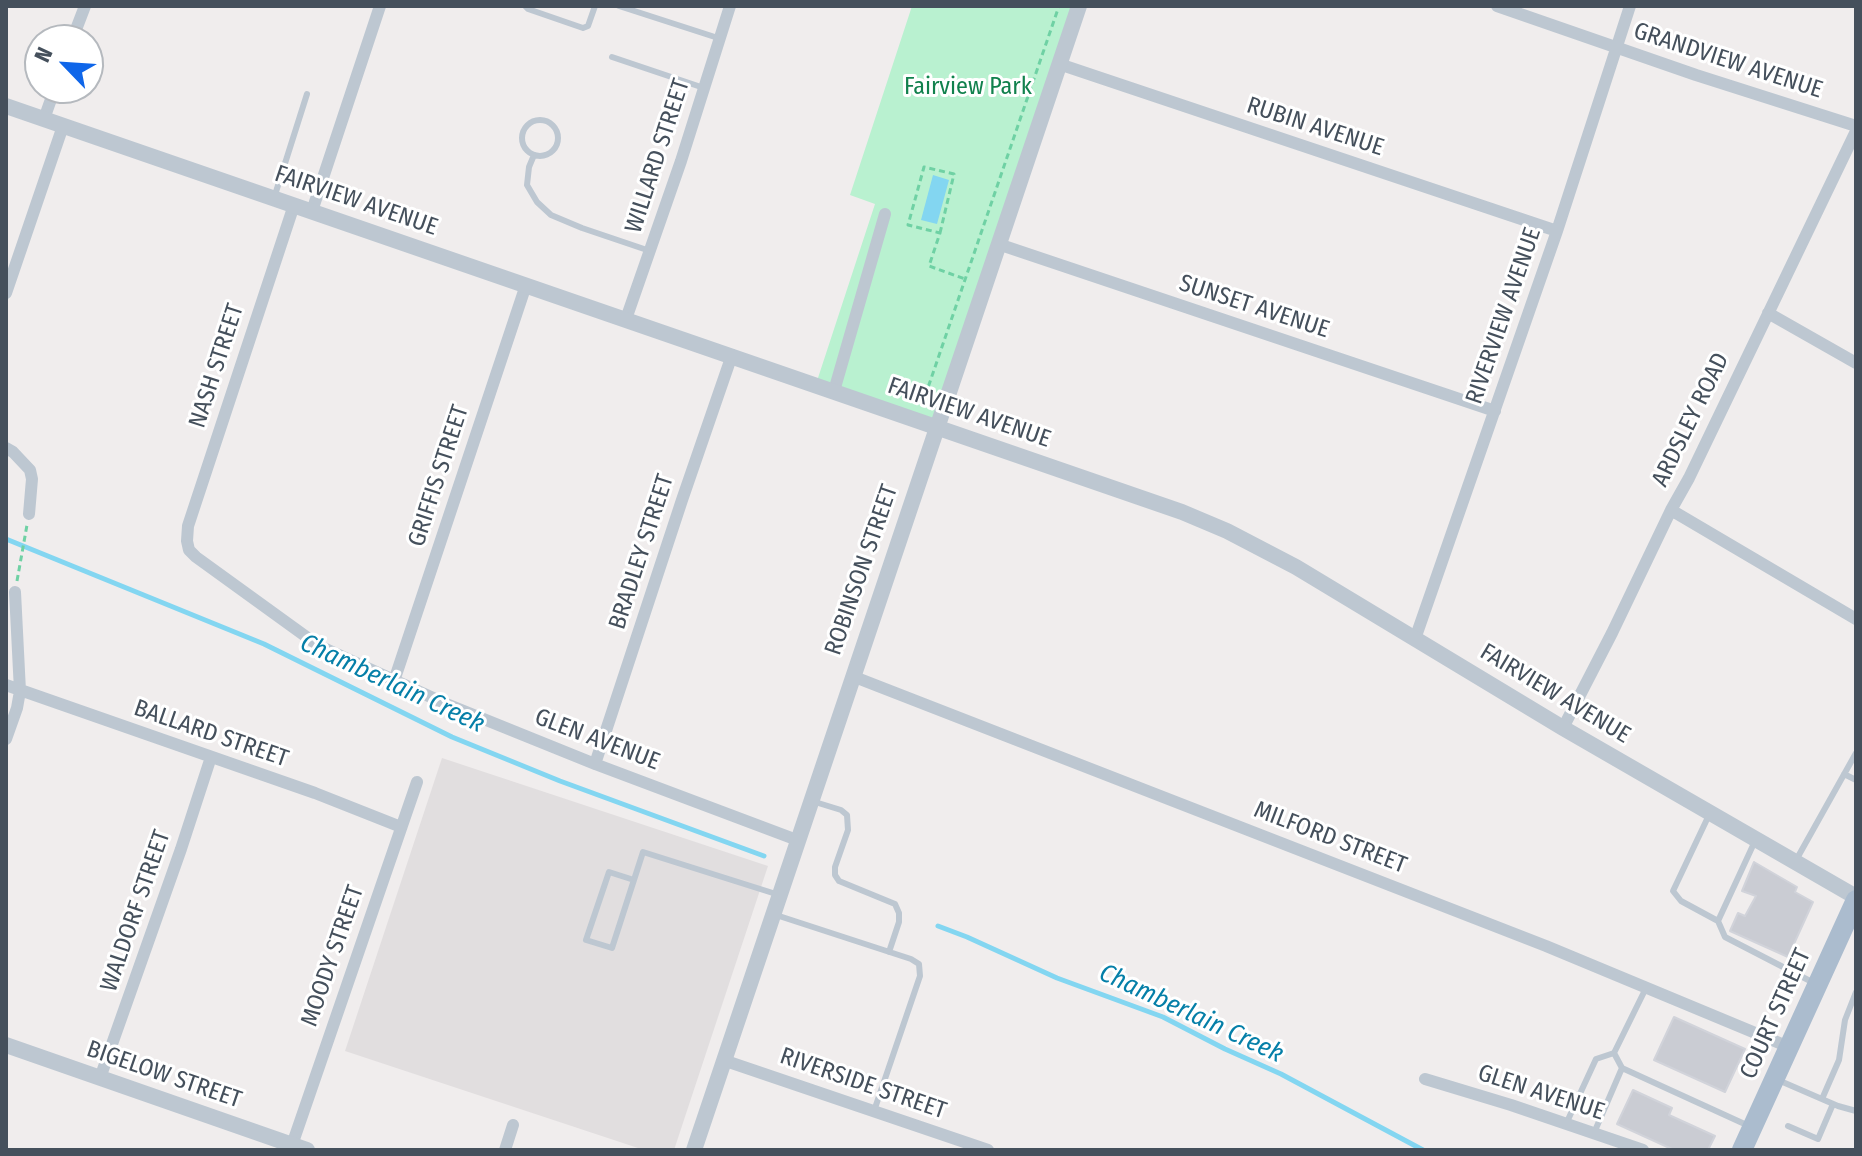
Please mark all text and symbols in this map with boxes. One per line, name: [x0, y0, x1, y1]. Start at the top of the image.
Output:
street label: GRANDVIEW AVENUE: [1630, 17, 1826, 105]
north arrow: [24, 24, 104, 104]
text: N: [29, 43, 59, 66]
park label: Fairview Park: [904, 73, 1032, 101]
street label: WILLARD STREET: [620, 75, 696, 237]
street label: RUBIN AVENUE: [1243, 91, 1387, 163]
street label: FAIRVIEW AVENUE: [271, 160, 441, 242]
street label: RIVERVIEW AVENUE: [1460, 224, 1548, 408]
street label: SUNSET AVENUE: [1175, 269, 1333, 345]
street label: NASH STREET: [183, 300, 251, 432]
street label: ARDSLEY ROAD: [1646, 348, 1736, 492]
street label: FAIRVIEW AVENUE: [884, 372, 1054, 454]
street label: GRIFFIS STREET: [403, 402, 475, 550]
street label: BRADLEY STREET: [603, 471, 681, 633]
street label: ROBINSON STREET: [819, 481, 905, 659]
water label: Chamberlain Creek: [295, 628, 489, 740]
street label: FAIRVIEW AVENUE: [1475, 638, 1635, 750]
street label: BALLARD STREET: [130, 694, 292, 774]
street label: GLEN AVENUE: [530, 703, 664, 777]
street label: MILFORD STREET: [1250, 796, 1410, 880]
street label: WALDORF STREET: [95, 827, 177, 995]
street label: MOODY STREET: [295, 882, 371, 1030]
street label: COURT STREET: [1734, 944, 1818, 1084]
water label: Chamberlain Creek: [1094, 958, 1288, 1070]
street label: BIGELOW STREET: [83, 1035, 245, 1115]
street label: RIVERSIDE STREET: [776, 1042, 950, 1126]
street label: GLEN AVENUE: [1474, 1059, 1608, 1127]

